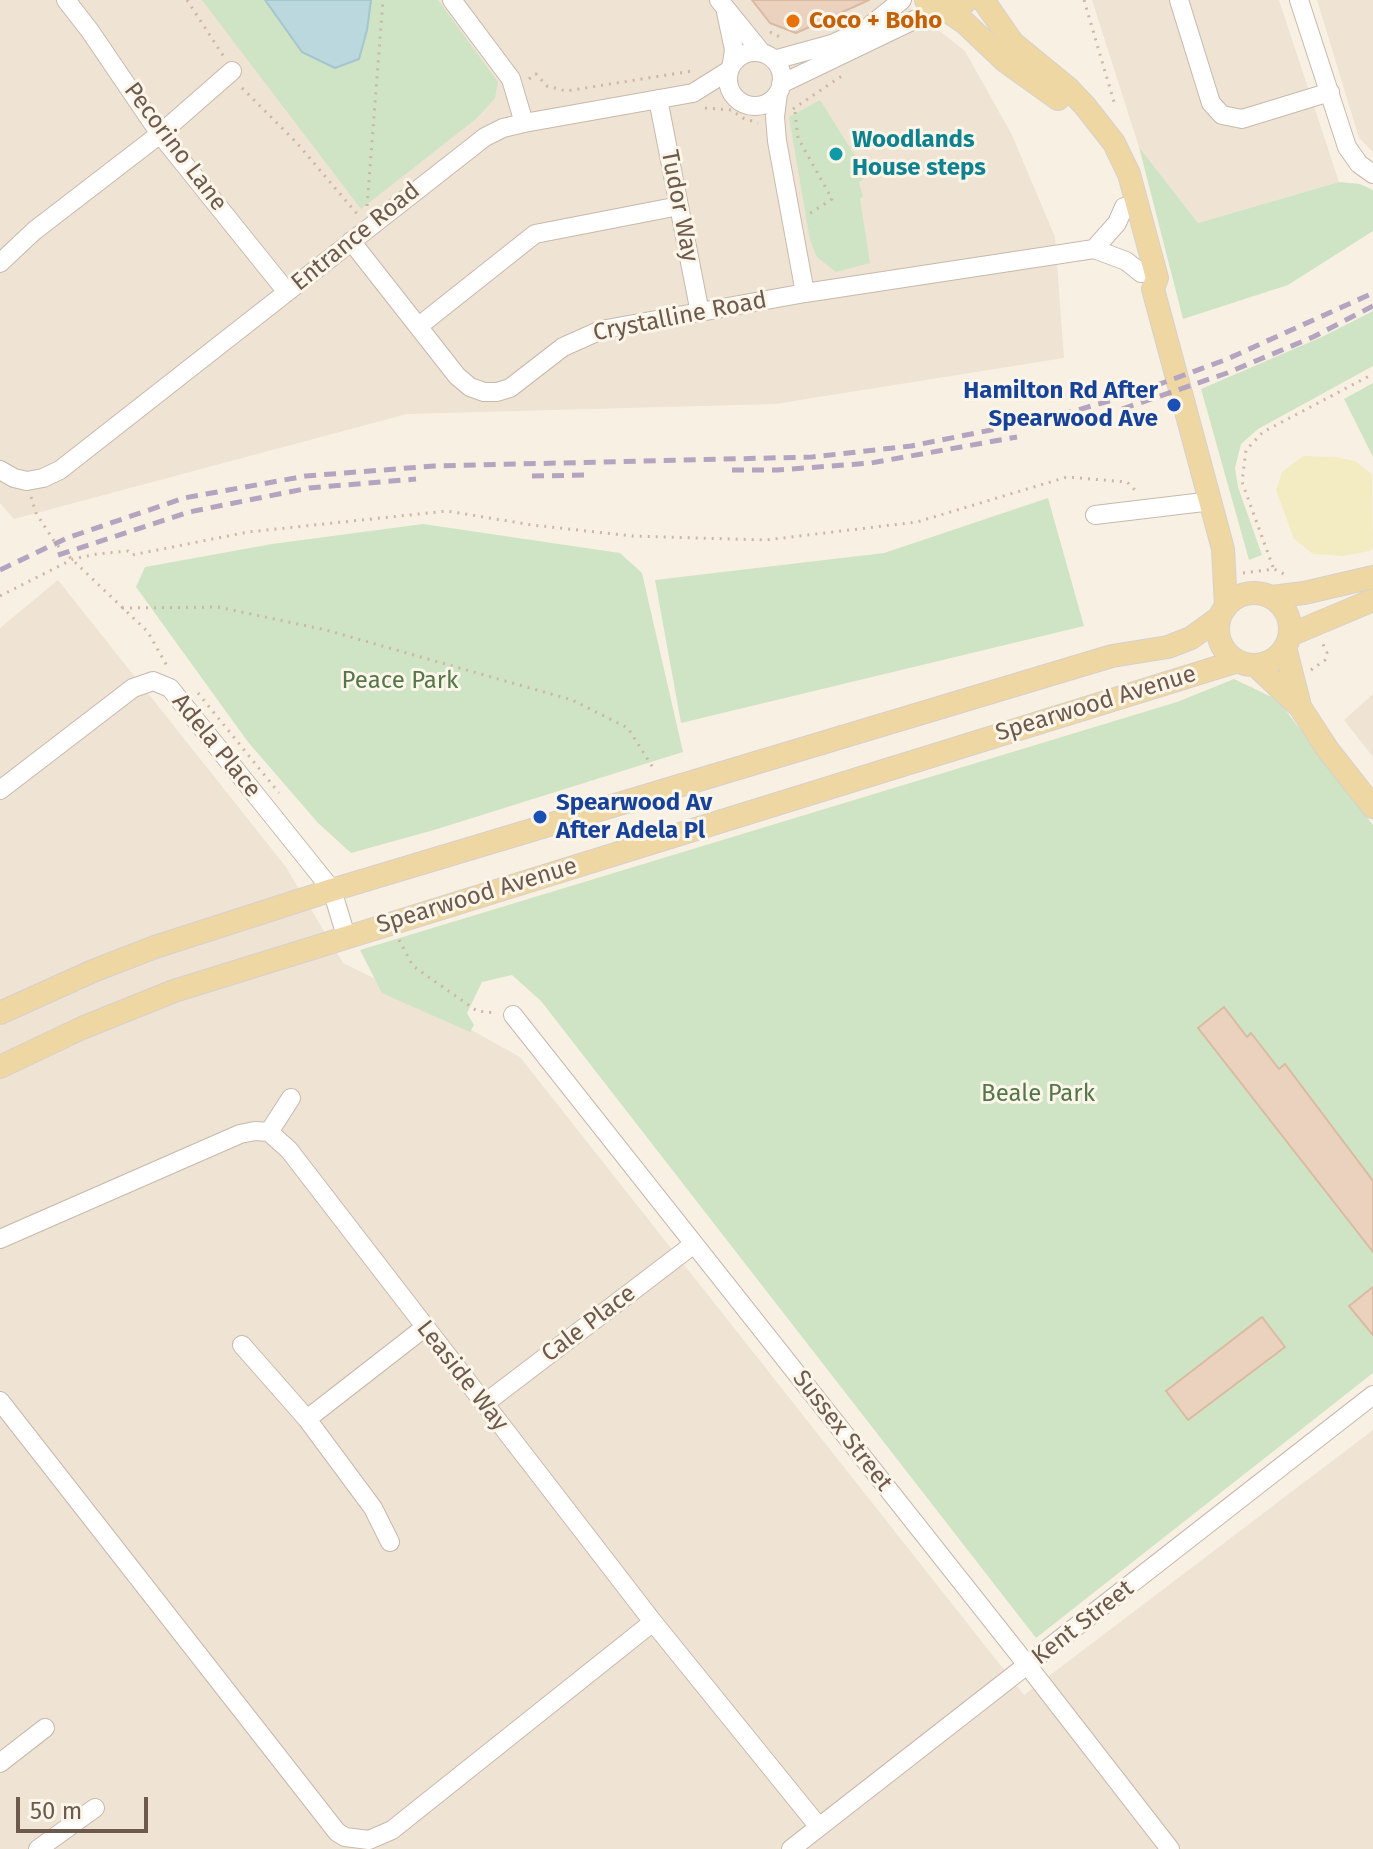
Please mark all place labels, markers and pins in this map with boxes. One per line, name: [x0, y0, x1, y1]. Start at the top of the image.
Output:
place label: Coco + Boho: [809, 7, 942, 35]
marker: Coco + Boho: [784, 12, 802, 30]
place label: Woodlands House steps: [852, 126, 986, 182]
marker: Woodlands House steps: [827, 145, 845, 163]
place label: Hamilton Rd After Spearwood Ave: [963, 377, 1158, 433]
marker: Hamilton Rd After Spearwood Ave: [1165, 396, 1183, 414]
place label: Spearwood Av After Adela Pl: [556, 789, 712, 845]
marker: Spearwood Av After Adela Pl: [531, 808, 549, 826]

